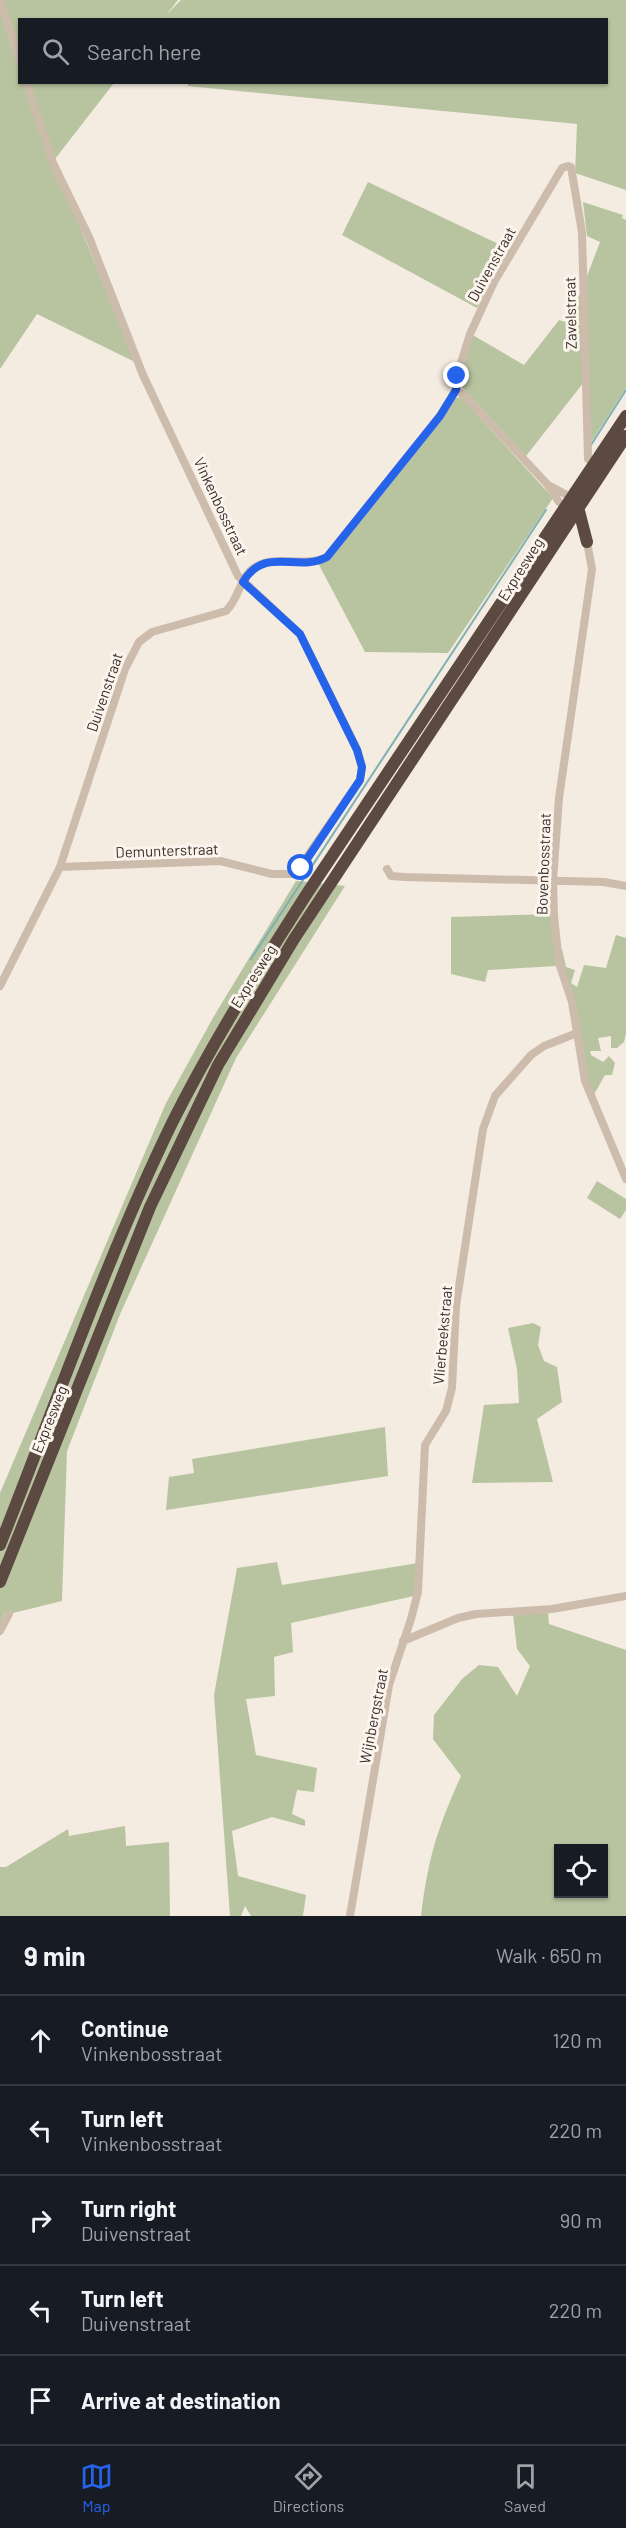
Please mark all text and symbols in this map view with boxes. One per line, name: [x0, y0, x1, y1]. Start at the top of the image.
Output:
search box: [18, 18, 608, 84]
icon: search: [39, 35, 72, 68]
text: Search here: [87, 38, 201, 64]
street label: Duivenstraat: [463, 223, 519, 305]
street label: Zavelstraat: [560, 276, 580, 350]
route end: [443, 362, 469, 388]
street label: Vinkenbosstraat: [190, 454, 252, 558]
street label: Expresweg: [494, 534, 546, 604]
street label: Duivenstraat: [82, 650, 126, 734]
street label: Bovenbosstraat: [532, 813, 554, 915]
street label: Demunterstraat: [115, 839, 219, 861]
route start: [287, 854, 313, 880]
street label: Expresweg: [227, 941, 279, 1011]
street label: Vlierbeekstraat: [429, 1284, 455, 1386]
street label: Expresweg: [27, 1383, 71, 1455]
street label: Wijnbergstraat: [355, 1667, 391, 1765]
map controls: [554, 1844, 608, 1898]
button: locate: [554, 1844, 608, 1898]
text: 9 min: [24, 1940, 86, 1971]
text: Walk · 650 m: [496, 1943, 602, 1967]
text: Continue: [81, 2015, 169, 2041]
icon: ahead: [24, 2024, 57, 2057]
text: 120 m: [552, 2028, 602, 2052]
text: Vinkenbosstraat: [81, 2041, 222, 2065]
text: Turn left: [81, 2105, 164, 2131]
icon: left: [24, 2114, 57, 2147]
text: 220 m: [549, 2118, 602, 2142]
text: Vinkenbosstraat: [81, 2131, 222, 2155]
text: Turn right: [81, 2195, 176, 2221]
icon: right: [24, 2204, 57, 2237]
text: 90 m: [560, 2208, 602, 2232]
text: Duivenstraat: [81, 2221, 191, 2245]
text: Turn left: [81, 2285, 164, 2311]
icon: left: [24, 2294, 57, 2327]
text: 220 m: [549, 2298, 602, 2322]
text: Duivenstraat: [81, 2311, 191, 2335]
icon: arrive: [24, 2384, 57, 2417]
text: Arrive at destination: [81, 2387, 280, 2413]
tab: Map: [80, 2460, 113, 2515]
tab: Directions: [273, 2460, 344, 2515]
tab: Saved: [504, 2460, 546, 2515]

